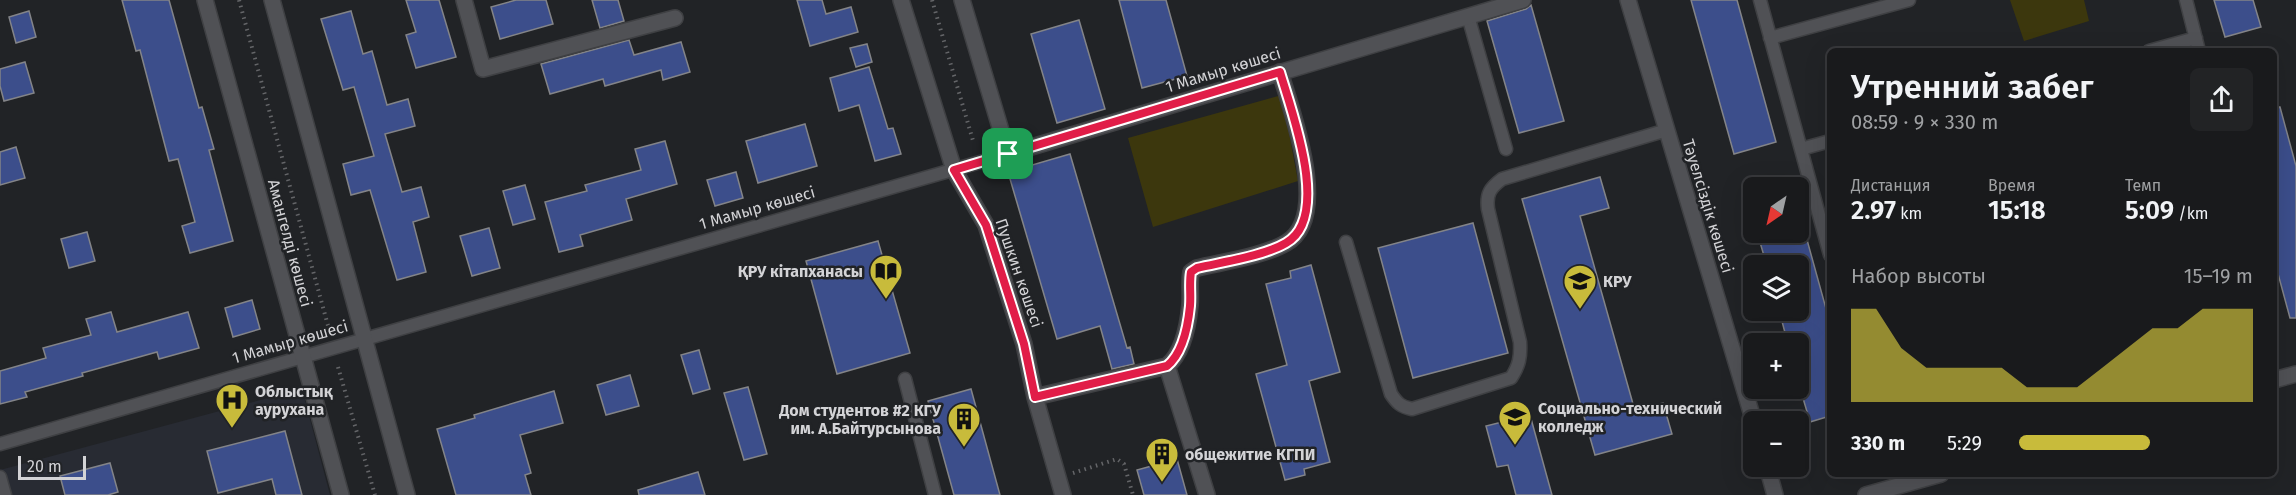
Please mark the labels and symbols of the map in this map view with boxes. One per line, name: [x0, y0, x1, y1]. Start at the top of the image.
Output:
street label: 1 Мамыр көшесі: [1163, 43, 1283, 97]
pin: [982, 128, 1033, 179]
street label: Тәуелсіздік көшесі: [1679, 137, 1737, 275]
street label: Амангелді көшесі: [264, 177, 316, 309]
north arrow: [1743, 177, 1809, 243]
street label: 1 Мамыр көшесі: [697, 182, 817, 234]
street label: Пушкин көшесі: [991, 216, 1047, 330]
library icon: ҚРУ кітапханасы: [868, 253, 904, 300]
place label: ҚРУ кітапханасы: [738, 262, 863, 281]
school or university icon: КРУ: [1562, 263, 1598, 310]
place label: КРУ: [1603, 272, 1632, 291]
street label: 1 Мамыр көшесі: [230, 316, 350, 368]
hospital icon: Облыстық аурухана: [214, 382, 250, 429]
place label: Облыстық аурухана: [255, 382, 333, 419]
school or university icon: Социально-технический колледж: [1497, 399, 1533, 446]
place label: Социально-технический колледж: [1538, 399, 1722, 436]
place label: Дом студентов #2 КГУ им. А.Байтурсынова: [778, 401, 942, 438]
building icon: Дом студентов #2 КГУ им. А.Байтурсынова: [946, 401, 982, 448]
building icon: общежитие КГПИ: [1144, 436, 1180, 483]
place label: общежитие КГПИ: [1185, 445, 1315, 464]
scale bar: [18, 453, 86, 480]

